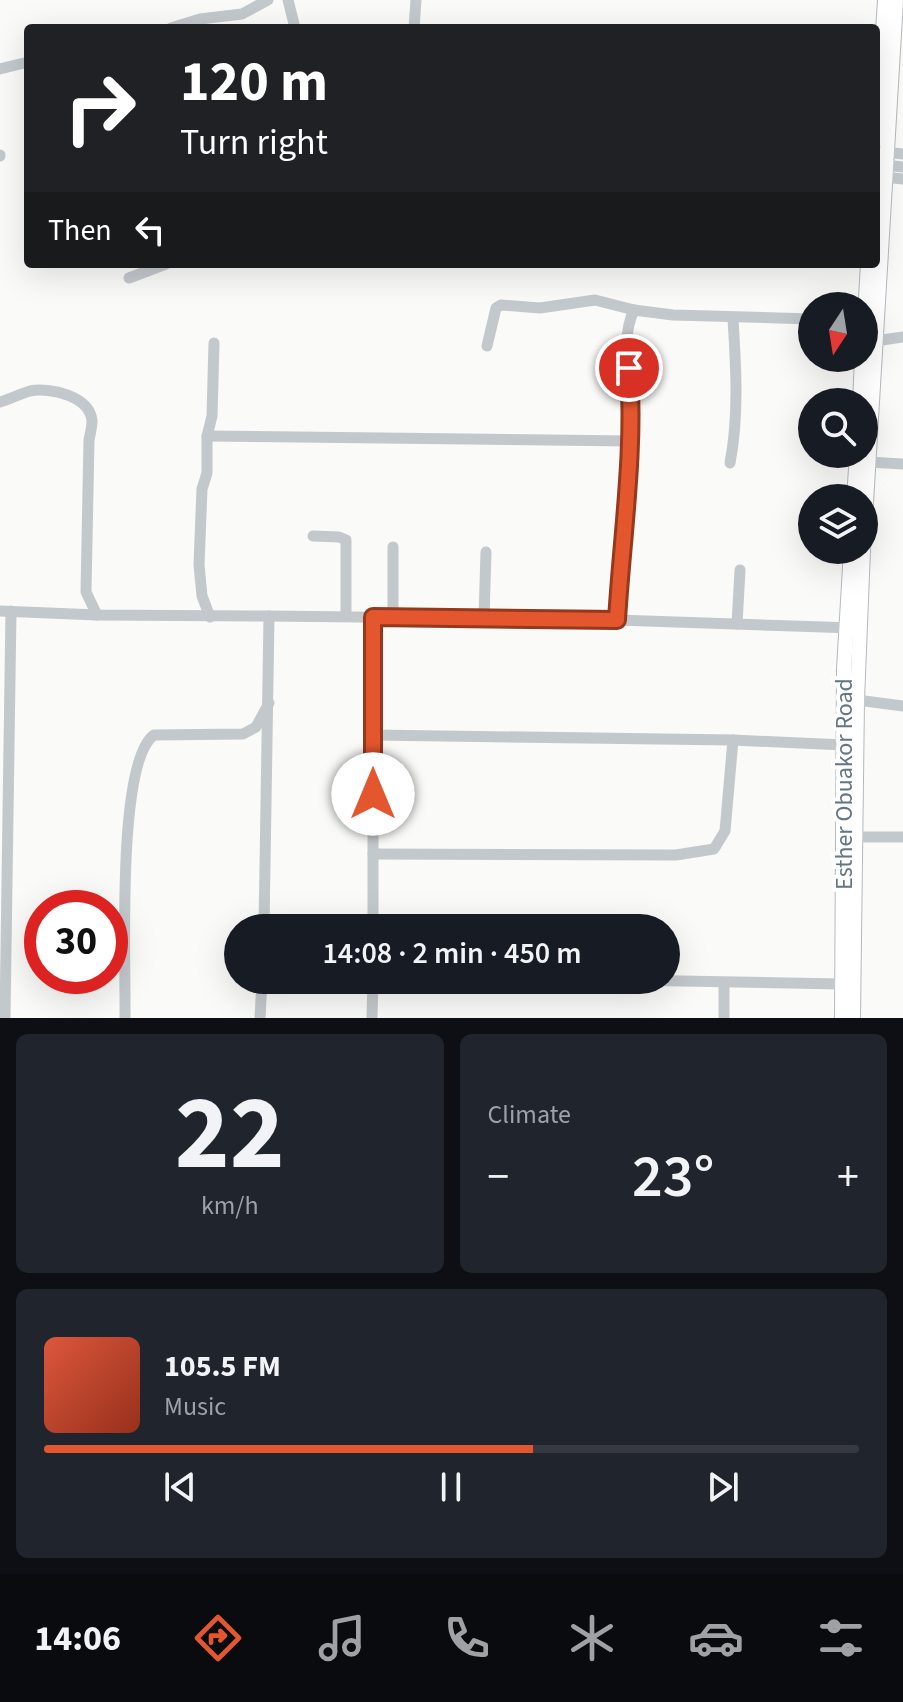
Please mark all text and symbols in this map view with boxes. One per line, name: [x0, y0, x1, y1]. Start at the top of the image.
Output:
text: 120 m: [180, 43, 328, 122]
icon: right: [48, 56, 152, 160]
text: Turn right: [180, 117, 328, 168]
icon: left: [128, 208, 172, 252]
text: Then: [48, 209, 112, 252]
north arrow: [798, 292, 878, 372]
map controls: [798, 292, 878, 564]
pin: [595, 334, 663, 402]
icon: arrive: [607, 346, 651, 390]
button: search: [798, 388, 878, 468]
button: layers: [798, 484, 878, 564]
street label: Esther Obuakor Road: [827, 678, 862, 890]
position arrow: [331, 752, 415, 836]
speed limit sign: 30: [24, 890, 128, 994]
text: 14:08 · 2 min · 450 m: [322, 932, 582, 975]
text: 22: [175, 1061, 285, 1209]
text: Climate: [488, 1096, 571, 1133]
text: 23°: [632, 1135, 714, 1220]
text: −: [488, 1146, 509, 1209]
text: +: [837, 1146, 859, 1209]
text: km/h: [201, 1187, 259, 1224]
text: 105.5 FM: [164, 1345, 281, 1388]
text: Music: [164, 1388, 226, 1425]
icon: previous: [158, 1465, 202, 1509]
icon: pause: [429, 1465, 473, 1509]
icon: next: [701, 1465, 745, 1509]
icon: directions: [190, 1610, 246, 1666]
icon: music: [314, 1610, 370, 1666]
icon: phone: [439, 1610, 495, 1666]
icon: climate: [564, 1610, 620, 1666]
icon: car: [688, 1610, 744, 1666]
icon: filters: [813, 1610, 869, 1666]
text: 14:06: [34, 1613, 121, 1664]

